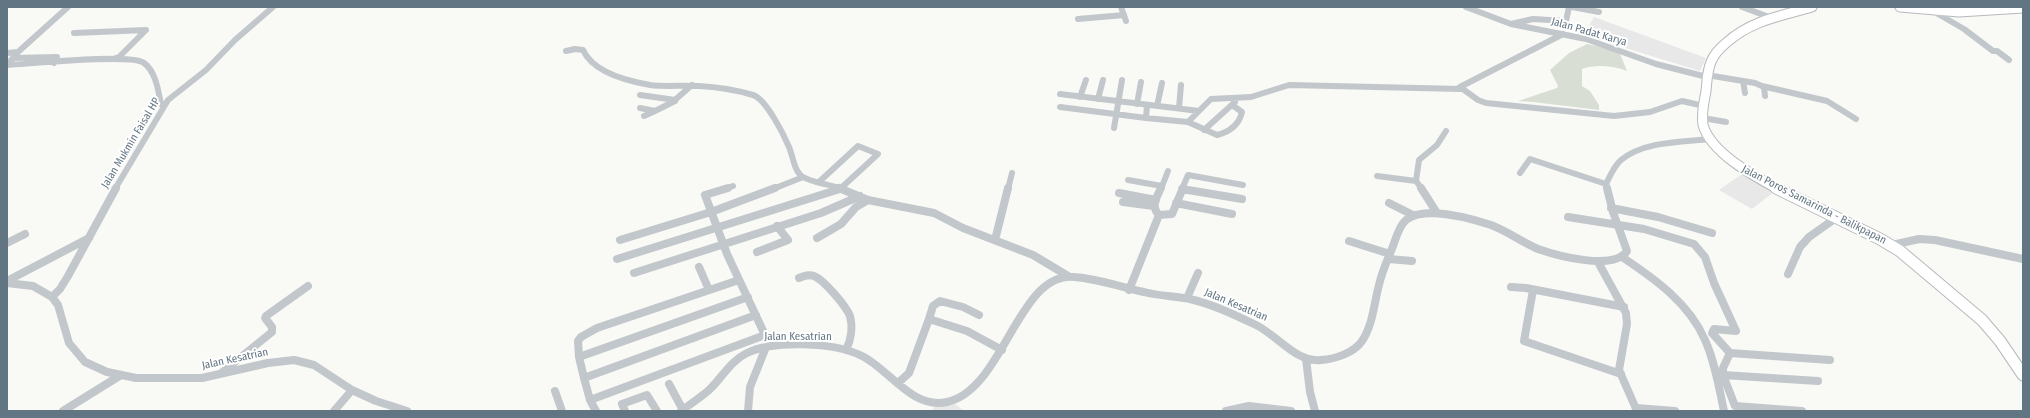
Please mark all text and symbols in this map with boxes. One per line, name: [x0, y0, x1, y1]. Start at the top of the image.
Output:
street label: Jalan Padat Karya: [1550, 15, 1628, 49]
street label: Jalan Mukmin Faisal HP: [99, 95, 163, 191]
street label: Jalan Poros Samarinda - Balikpapan: [1739, 163, 1889, 247]
street label: Jalan Kesatrian: [1202, 286, 1270, 324]
street label: Jalan Kesatrian: [764, 330, 832, 344]
street label: Jalan Kesatrian: [201, 346, 269, 372]

